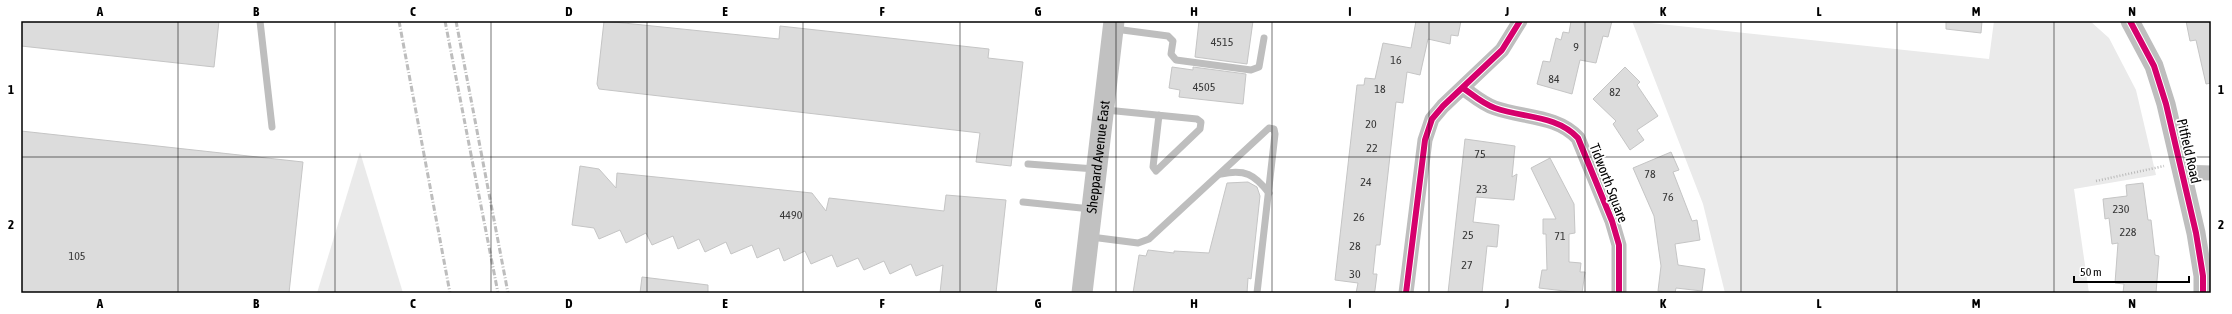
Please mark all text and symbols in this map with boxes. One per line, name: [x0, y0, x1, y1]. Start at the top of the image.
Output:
text: A: [96, 4, 104, 19]
text: B: [253, 4, 260, 19]
text: C: [410, 4, 416, 19]
text: D: [565, 4, 573, 19]
text: E: [722, 4, 728, 19]
text: F: [879, 4, 885, 19]
text: G: [1035, 4, 1042, 19]
text: H: [1190, 4, 1198, 19]
text: I: [1348, 4, 1352, 19]
text: J: [1504, 4, 1509, 19]
text: K: [1660, 4, 1667, 19]
text: L: [1816, 4, 1822, 19]
text: M: [1972, 4, 1981, 19]
text: N: [2128, 4, 2136, 19]
house number: 4515: [1211, 35, 1233, 49]
house number: 9: [1573, 40, 1579, 54]
house number: 16: [1390, 53, 1402, 67]
house number: 84: [1548, 72, 1560, 86]
house number: 4505: [1193, 80, 1215, 94]
text: 1: [8, 82, 14, 97]
house number: 18: [1374, 82, 1386, 96]
text: 1: [2218, 82, 2224, 97]
house number: 82: [1609, 85, 1621, 99]
street label: Sheppard Avenue East: [1083, 100, 1113, 214]
house number: 20: [1365, 117, 1377, 131]
street label: Pitfield Road: [2174, 117, 2204, 185]
house number: 22: [1366, 141, 1378, 155]
street label: Tidworth Square: [1587, 141, 1631, 225]
house number: 75: [1474, 147, 1486, 161]
house number: 78: [1644, 167, 1656, 181]
house number: 24: [1360, 175, 1372, 189]
house number: 23: [1476, 182, 1488, 196]
house number: 76: [1662, 190, 1674, 204]
house number: 230: [2113, 202, 2130, 216]
house number: 4490: [780, 208, 803, 222]
house number: 26: [1353, 210, 1365, 224]
text: 2: [8, 217, 14, 232]
text: 2: [2218, 217, 2224, 232]
house number: 228: [2120, 225, 2137, 239]
house number: 25: [1462, 228, 1474, 242]
house number: 71: [1554, 229, 1566, 243]
house number: 28: [1349, 239, 1361, 253]
house number: 105: [69, 249, 85, 263]
house number: 27: [1461, 258, 1473, 272]
scale bar: [2074, 258, 2189, 284]
text: 50 m: [2080, 265, 2102, 279]
house number: 30: [1349, 267, 1361, 281]
text: A: [96, 296, 104, 311]
text: B: [253, 296, 260, 311]
text: C: [410, 296, 416, 311]
text: D: [565, 296, 573, 311]
text: E: [722, 296, 728, 311]
text: F: [879, 296, 885, 311]
text: G: [1035, 296, 1042, 311]
text: H: [1190, 296, 1198, 311]
text: I: [1348, 296, 1352, 311]
text: J: [1504, 296, 1509, 311]
text: K: [1660, 296, 1667, 311]
text: L: [1816, 296, 1822, 311]
text: M: [1972, 296, 1981, 311]
text: N: [2128, 296, 2136, 311]

